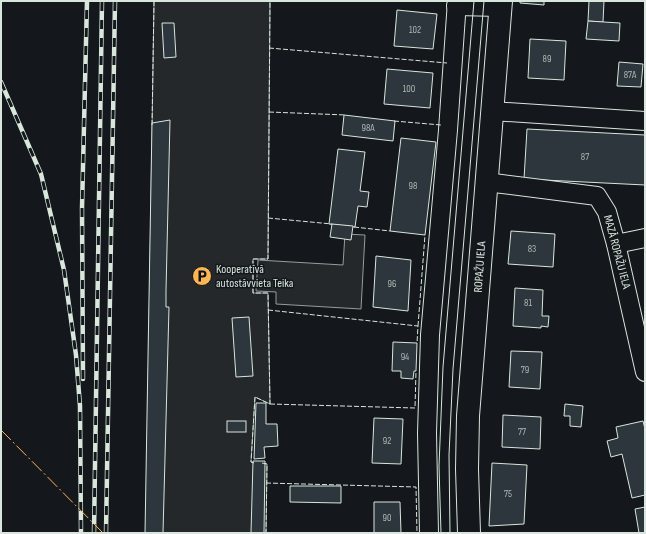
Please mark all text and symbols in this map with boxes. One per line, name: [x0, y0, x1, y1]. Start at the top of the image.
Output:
house number: 102: [409, 24, 421, 36]
house number: 89: [543, 53, 551, 65]
house number: 87A: [624, 69, 637, 81]
house number: 100: [403, 83, 415, 95]
house number: 98A: [361, 122, 375, 134]
house number: 87: [581, 151, 589, 163]
house number: 98: [409, 180, 417, 192]
street label: MAZĀ ROPAŽU IELA: [600, 213, 634, 291]
street label: ROPAŽU IELA: [471, 240, 489, 293]
house number: 83: [528, 243, 536, 255]
place label: Kooperatīvā autostāvvieta Teika: [216, 262, 294, 291]
parking icon: Kooperatīvā autostāvvieta Teika: [191, 265, 213, 287]
house number: 96: [388, 278, 396, 290]
house number: 81: [524, 297, 532, 309]
house number: 94: [401, 351, 409, 363]
house number: 79: [521, 364, 529, 376]
house number: 77: [518, 426, 526, 438]
house number: 92: [383, 435, 391, 447]
house number: 75: [504, 488, 512, 500]
house number: 90: [383, 512, 391, 524]

